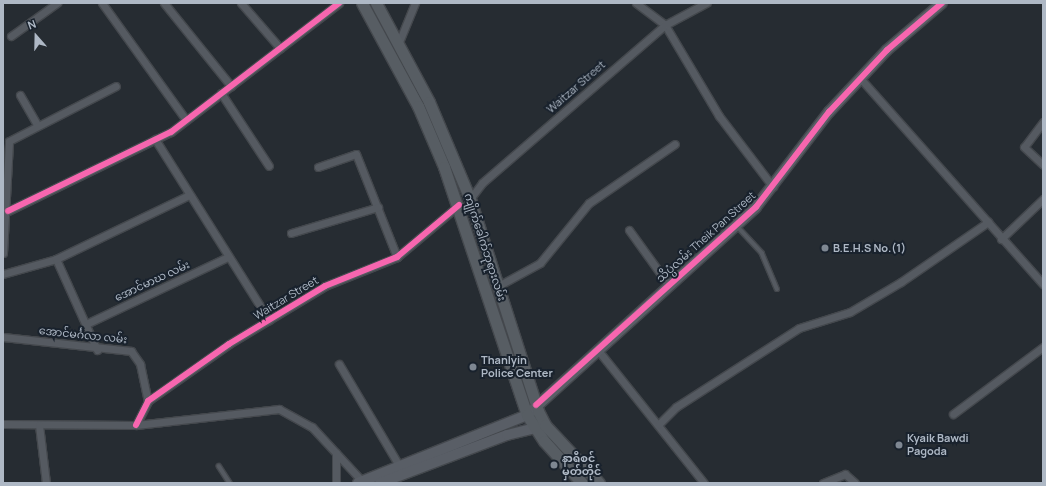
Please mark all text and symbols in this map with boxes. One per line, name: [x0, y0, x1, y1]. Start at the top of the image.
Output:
north arrow: [16, 16, 56, 56]
text: N: [25, 16, 38, 33]
street label: Waitzar Street: [544, 58, 608, 116]
street label: သိပ္ပံလမ်း Theik Pan Street: [654, 189, 758, 285]
street label: ကျိုက်ခေါက်ဘုရားလမ်း: [461, 192, 509, 302]
place label: B.E.H.S No.(1): [833, 241, 906, 255]
marker: B.E.H.S No.(1): [820, 243, 830, 253]
street label: အောင်မာဃ လမ်း: [112, 258, 192, 304]
street label: Waitzar Street: [251, 274, 321, 322]
street label: အောင်မင်္ဂလာ လမ်း: [38, 324, 128, 346]
place label: Thanlyin Police Center: [481, 354, 553, 380]
marker: Thanlyin Police Center: [468, 362, 478, 372]
place label: Kyaik Bawdi Pagoda: [907, 432, 969, 458]
marker: Kyaik Bawdi Pagoda: [894, 440, 904, 450]
place label: နာရီစင် မှတ်တိုင်: [562, 452, 601, 478]
marker: နာရီစင် မှတ်တိုင်: [549, 460, 559, 470]

